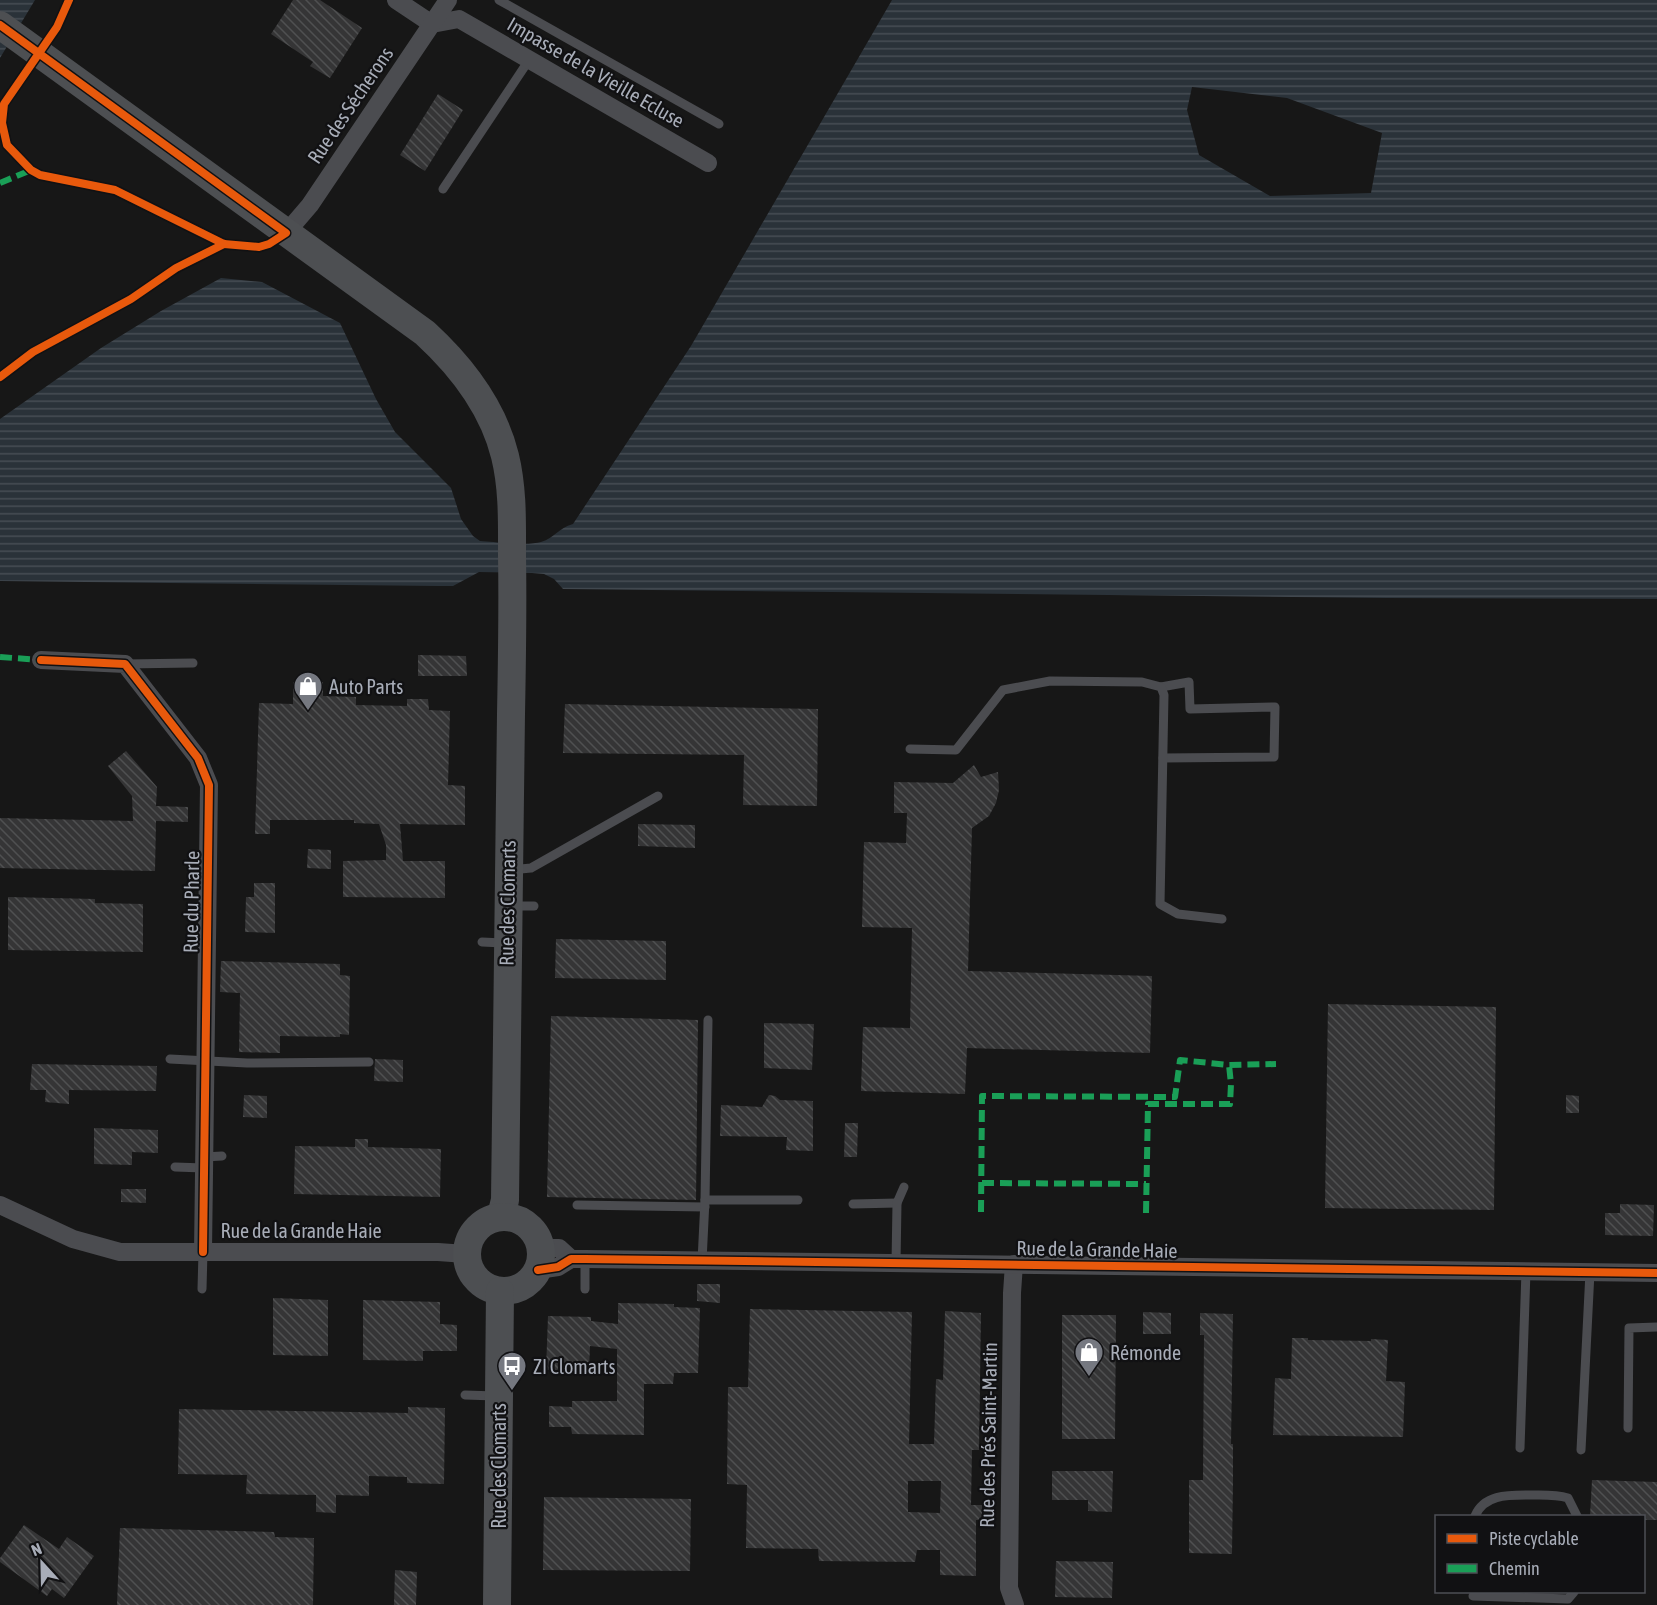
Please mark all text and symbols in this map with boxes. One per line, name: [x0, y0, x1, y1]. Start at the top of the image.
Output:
street label: Impasse de la Vieille Ecluse: [504, 12, 688, 132]
street label: Rue des Sécherons: [303, 42, 397, 168]
shop icon: Auto Parts: [292, 670, 324, 712]
place label: Auto Parts: [329, 675, 403, 698]
street label: Rue des Clomarts: [494, 840, 520, 966]
street label: Rue du Pharle: [179, 851, 203, 953]
street label: Rue de la Grande Haie: [220, 1219, 382, 1242]
street label: Rue de la Grande Haie: [1016, 1236, 1178, 1262]
shop icon: Rémonde: [1073, 1336, 1105, 1378]
place label: Rémonde: [1110, 1341, 1181, 1364]
street label: Rue des Prés Saint-Martin: [975, 1342, 1001, 1528]
bus stop icon: ZI Clomarts: [496, 1350, 528, 1392]
place label: ZI Clomarts: [533, 1355, 616, 1378]
street label: Rue des Clomarts: [487, 1403, 510, 1529]
legend: [1435, 1515, 1645, 1593]
text: Piste cyclable: [1489, 1528, 1579, 1549]
north arrow: [12, 1533, 72, 1593]
text: N: [29, 1539, 44, 1559]
text: Chemin: [1489, 1558, 1540, 1579]

